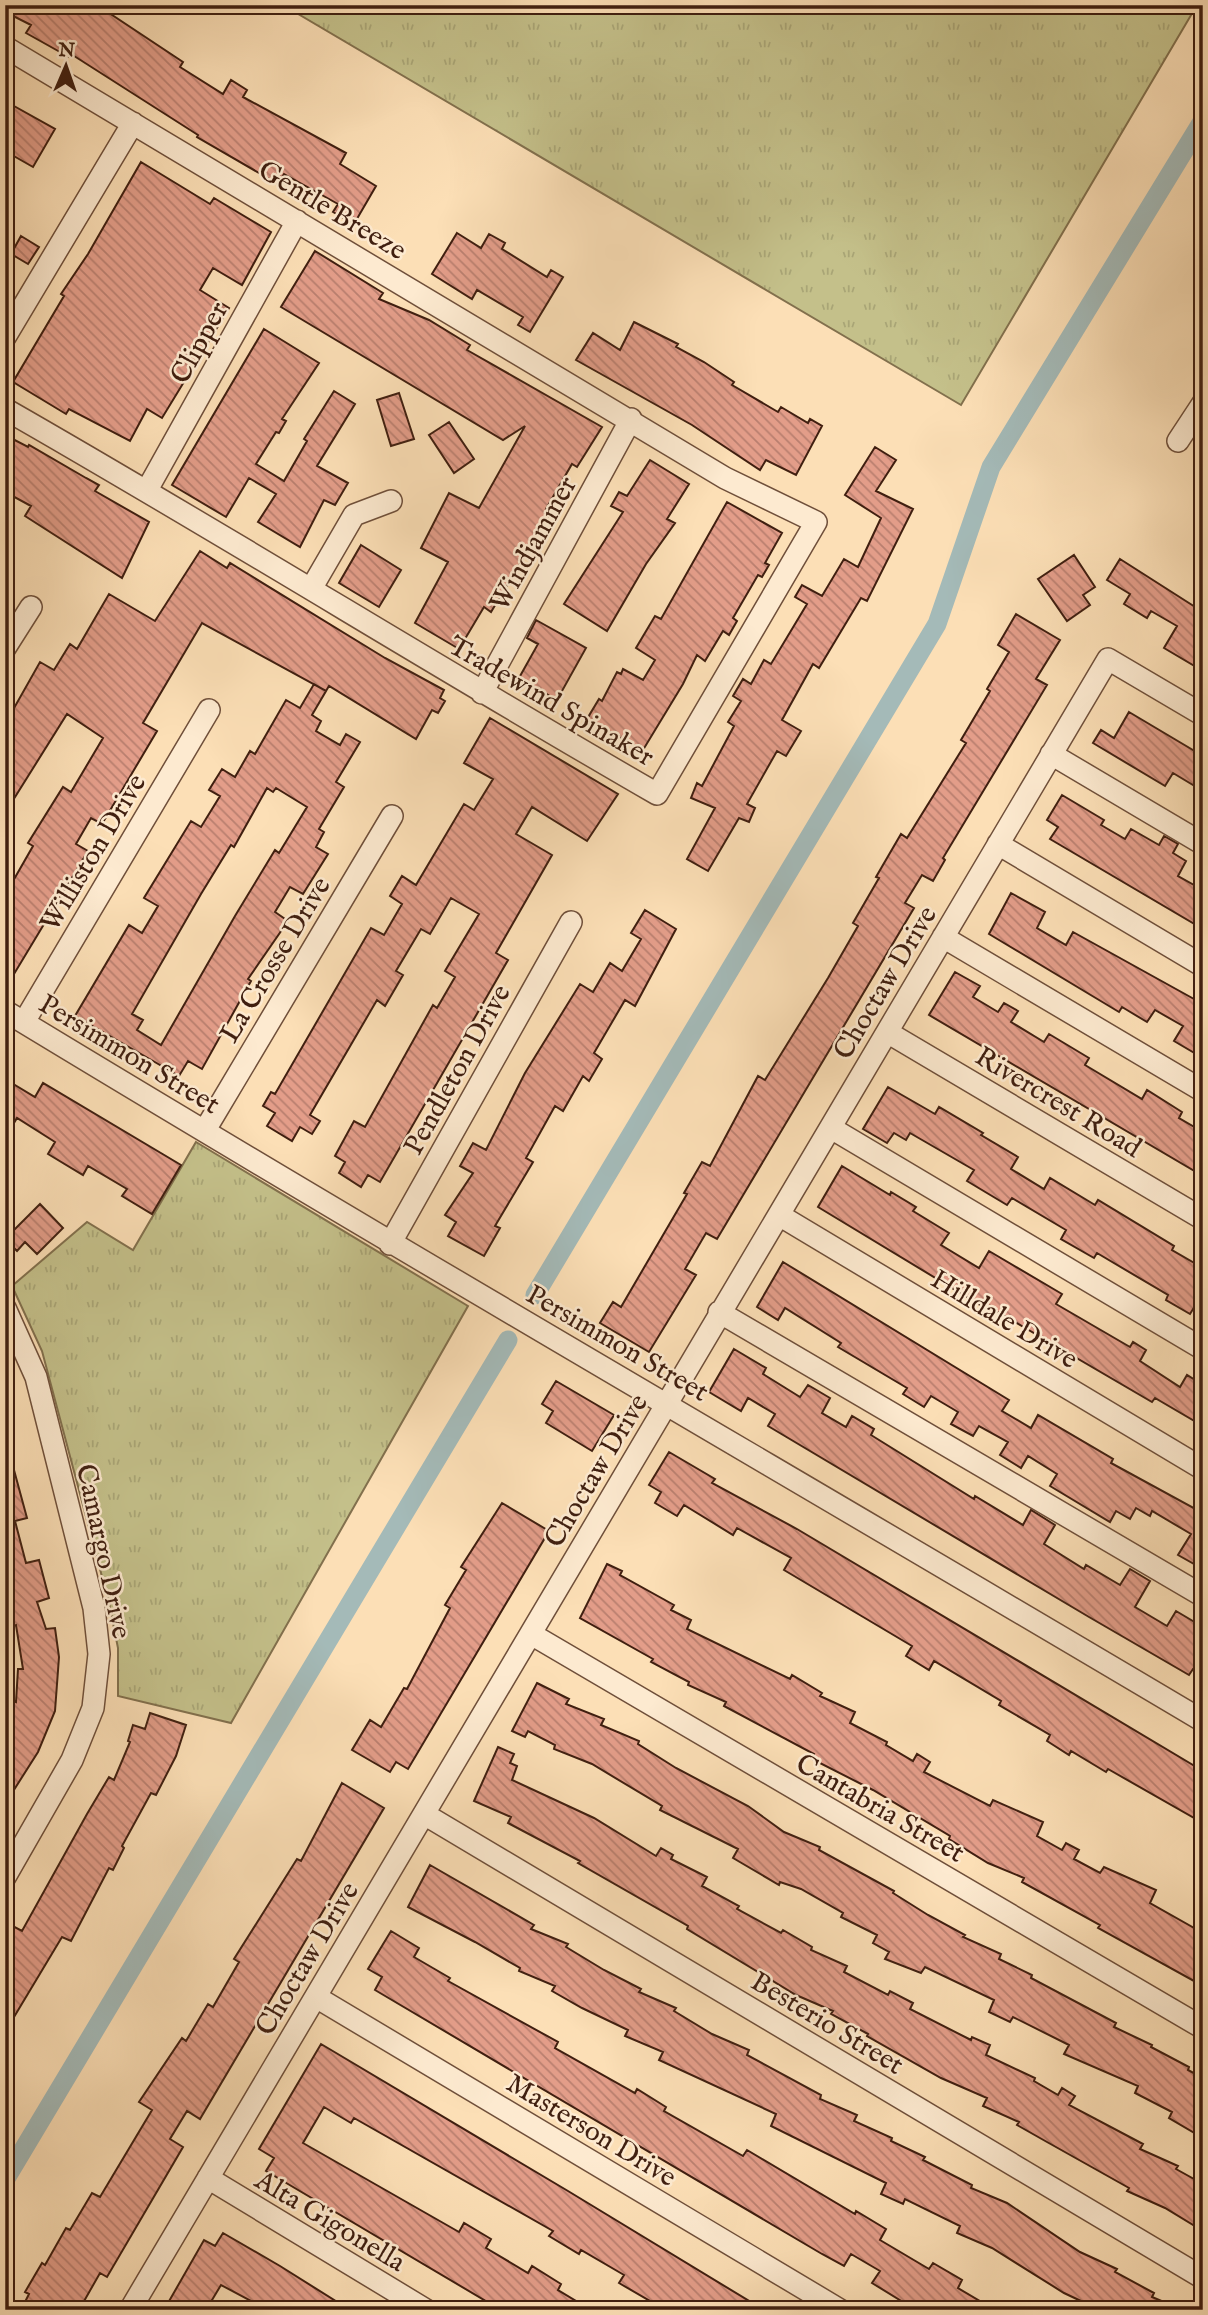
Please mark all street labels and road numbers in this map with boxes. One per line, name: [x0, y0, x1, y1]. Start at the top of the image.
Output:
street label: Gentle Breeze: [251, 153, 412, 269]
street label: Clipper: [163, 296, 237, 390]
street label: Windjammer: [483, 471, 586, 618]
street label: Tradewind Spinaker: [441, 629, 660, 775]
street label: Williston Drive: [33, 768, 155, 938]
street label: La Crosse Drive: [213, 871, 339, 1050]
street label: Choctaw Drive: [827, 900, 946, 1066]
street label: Pendleton Drive: [397, 979, 520, 1162]
street label: Persimmon Street: [32, 987, 226, 1123]
street label: Rivercrest Road: [968, 1040, 1147, 1167]
street label: Hilldale Drive: [924, 1263, 1084, 1378]
street label: Persimmon Street: [519, 1278, 715, 1411]
street label: Choctaw Drive: [538, 1388, 657, 1554]
street label: Camargo Drive: [67, 1461, 138, 1642]
street label: Cantabria Street: [789, 1747, 971, 1872]
street label: Choctaw Drive: [249, 1876, 368, 2042]
street label: Besterio Street: [744, 1965, 910, 2084]
street label: Masterson Drive: [499, 2067, 682, 2196]
street label: Alta Gigonella: [247, 2163, 412, 2281]

